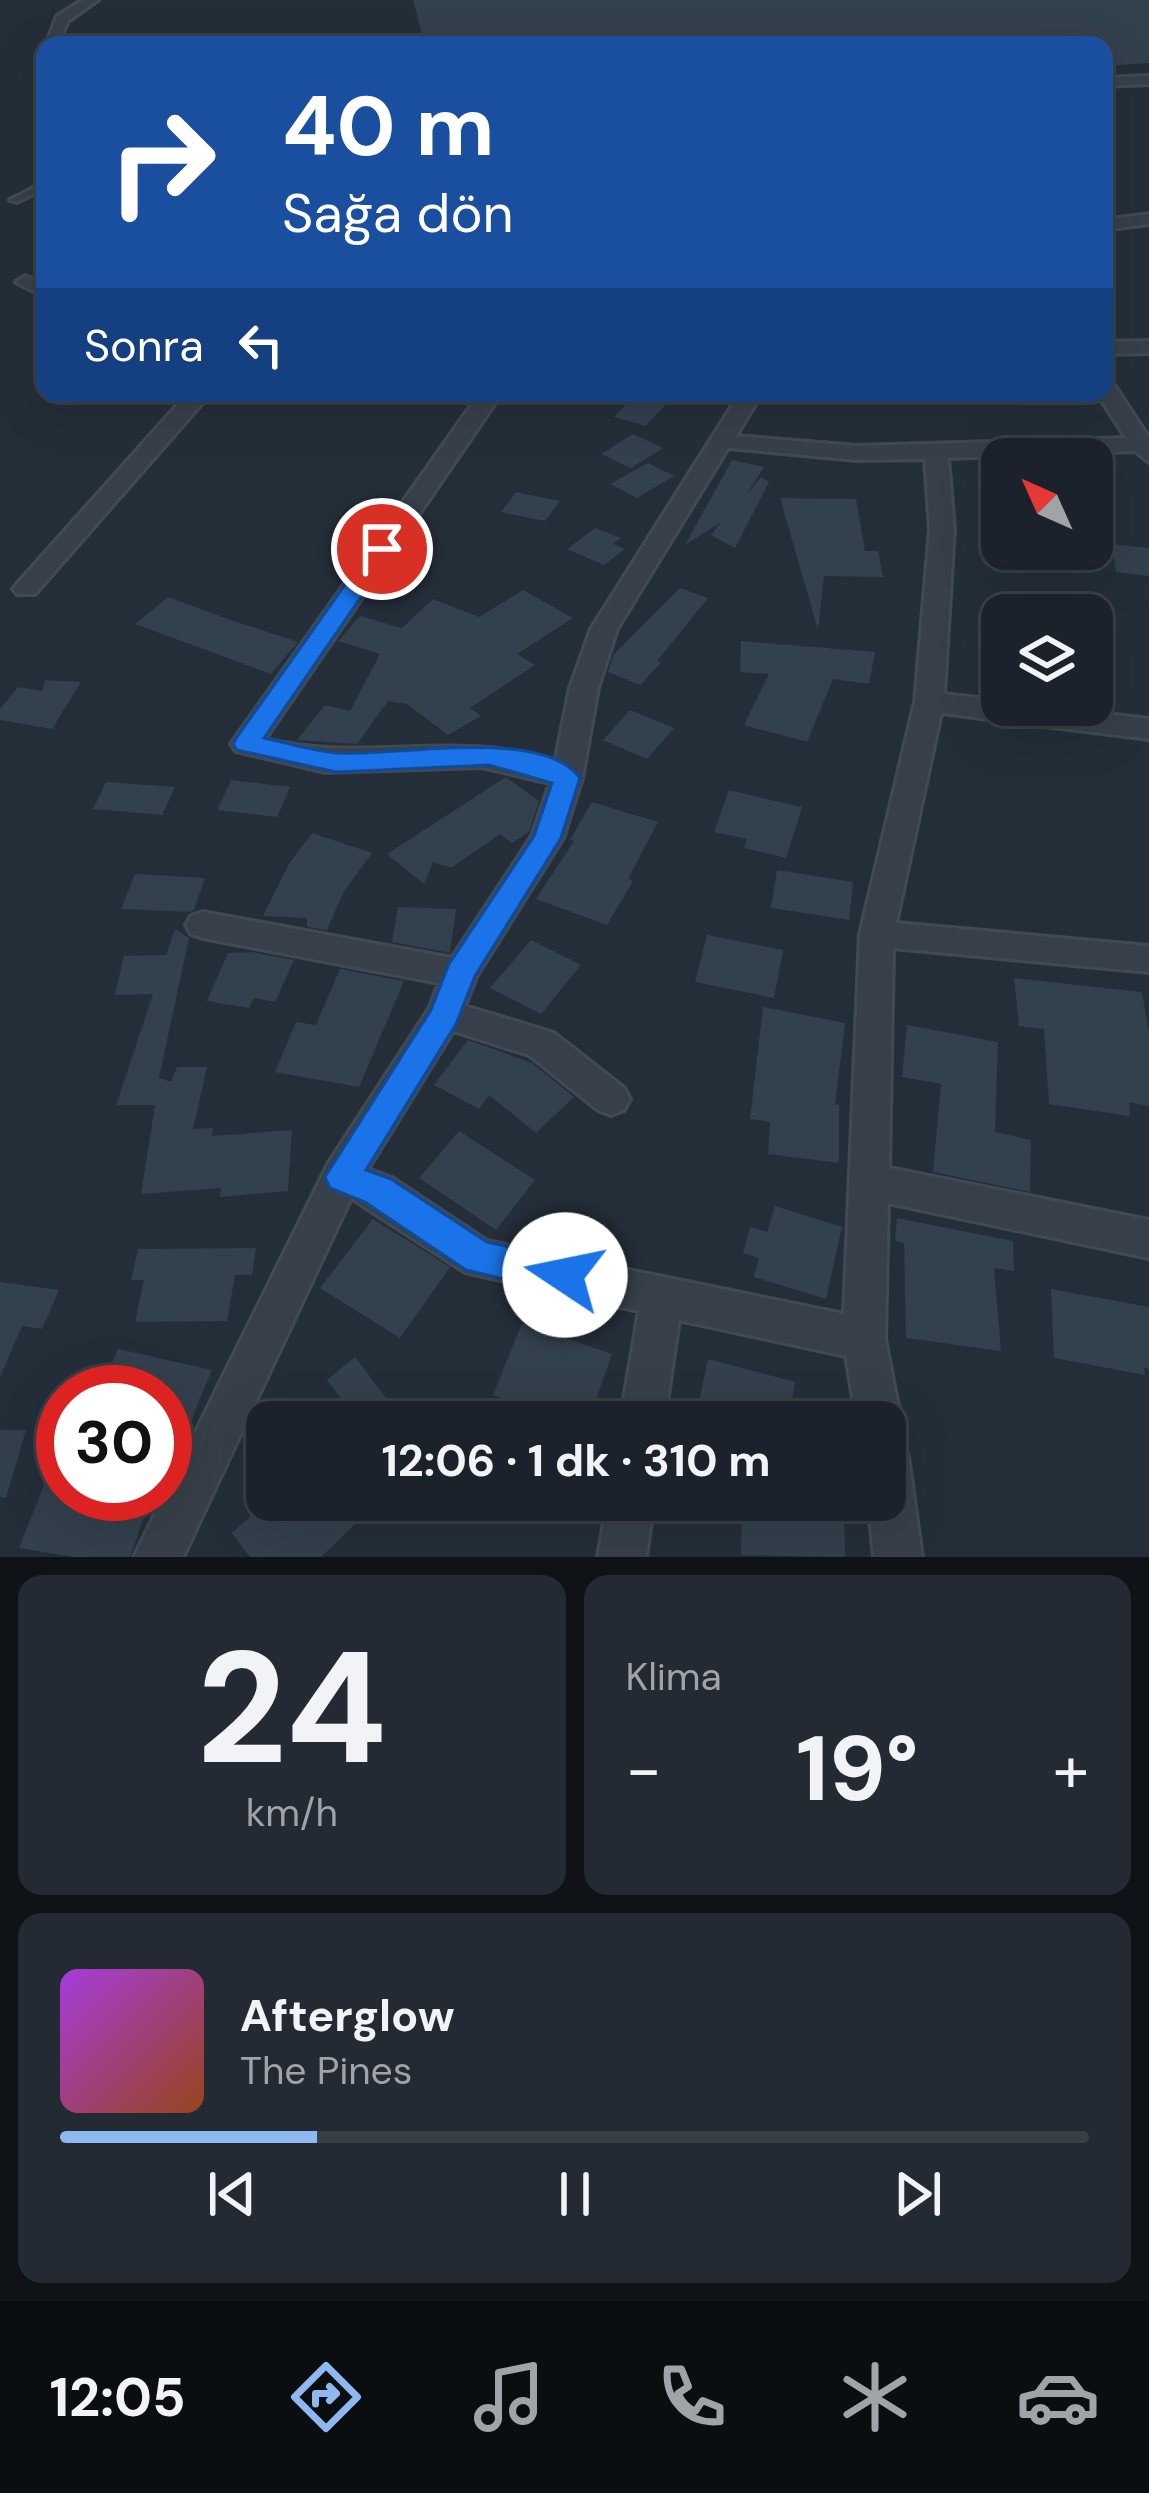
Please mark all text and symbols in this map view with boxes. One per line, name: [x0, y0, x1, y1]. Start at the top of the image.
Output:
text: 40 m: [282, 72, 495, 181]
icon: right: [84, 84, 240, 240]
text: Sağa dön: [282, 178, 513, 249]
icon: left: [228, 312, 294, 378]
text: Sonra: [84, 316, 204, 375]
north arrow: [981, 438, 1113, 570]
map controls: [981, 438, 1113, 726]
pin: [331, 498, 433, 600]
icon: arrive: [349, 516, 415, 582]
button: layers: [981, 594, 1113, 726]
position arrow: [502, 1212, 628, 1338]
speed limit sign: 30: [36, 1365, 192, 1521]
text: 12:06 · 1 dk · 310 m: [381, 1431, 771, 1490]
text: 24: [197, 1607, 387, 1810]
text: Klima: [626, 1651, 722, 1702]
text: 19°: [796, 1711, 919, 1828]
text: −: [626, 1727, 662, 1812]
text: +: [1053, 1727, 1089, 1812]
text: km/h: [246, 1787, 338, 1838]
text: Afterglow: [240, 1986, 455, 2045]
text: The Pines: [240, 2045, 412, 2096]
icon: previous: [199, 2161, 265, 2227]
icon: pause: [542, 2161, 608, 2227]
icon: next: [885, 2161, 951, 2227]
icon: directions: [284, 2355, 368, 2439]
icon: music: [467, 2355, 551, 2439]
icon: phone: [650, 2355, 734, 2439]
icon: climate: [833, 2355, 917, 2439]
icon: car: [1016, 2355, 1100, 2439]
text: 12:05: [49, 2362, 186, 2433]

